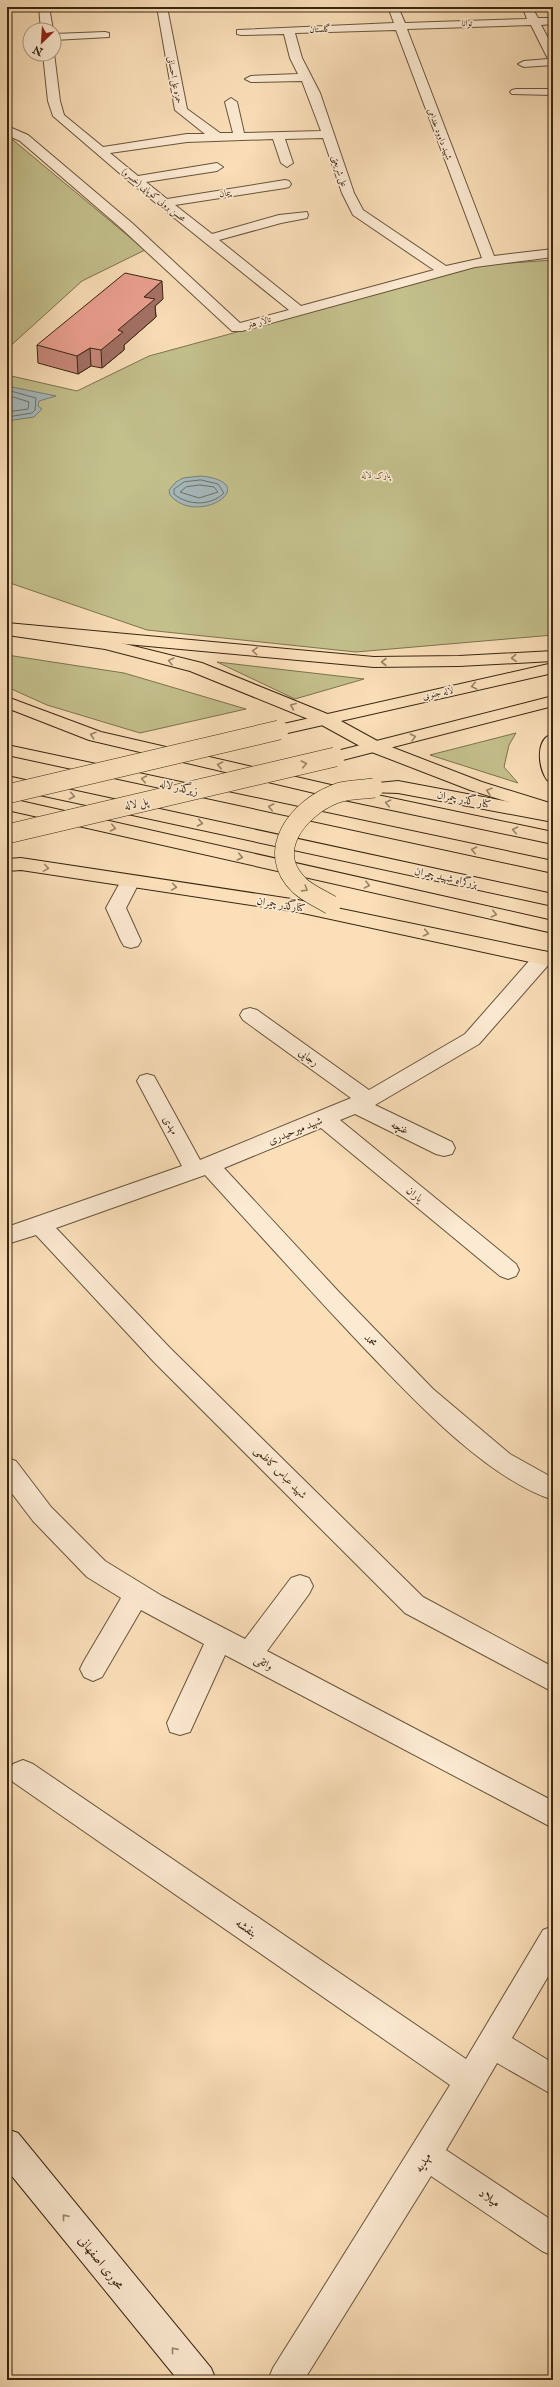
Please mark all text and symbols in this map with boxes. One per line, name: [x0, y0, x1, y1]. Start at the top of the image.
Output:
street label: توانا: [462, 18, 473, 29]
north arrow: [22, 22, 62, 62]
street label: گلستان: [309, 22, 331, 36]
text: N: [30, 42, 46, 59]
street label: حمزه علی احسانی: [164, 55, 185, 105]
street label: شهید داوود خدامی: [425, 107, 454, 161]
street label: علی شریعتی: [328, 154, 350, 189]
street label: محسن برونی کوپایی (خسرو): [119, 166, 188, 226]
street label: پیمان: [218, 187, 232, 200]
street label: تالار هنر: [245, 314, 272, 331]
park label: پارک لاله: [361, 470, 392, 482]
one-way arrow: [252, 646, 258, 655]
one-way arrow: [511, 654, 517, 663]
one-way arrow: [168, 657, 175, 666]
one-way arrow: [381, 658, 387, 666]
one-way arrow: [471, 681, 477, 689]
street label: لاله جنوبی: [422, 685, 455, 702]
one-way arrow: [289, 703, 296, 711]
one-way arrow: [90, 731, 97, 740]
one-way arrow: [409, 733, 416, 742]
one-way arrow: [301, 760, 307, 768]
one-way arrow: [217, 761, 224, 770]
street label: زیرگذر لاله: [158, 775, 200, 799]
one-way arrow: [141, 776, 147, 784]
street label: کنار گذر چمران: [436, 786, 493, 812]
one-way arrow: [486, 787, 493, 796]
one-way arrow: [69, 791, 76, 799]
street label: پل لاله: [123, 794, 151, 815]
one-way arrow: [384, 800, 391, 808]
one-way arrow: [268, 803, 275, 811]
one-way arrow: [196, 819, 203, 827]
one-way arrow: [110, 824, 117, 832]
one-way arrow: [512, 826, 518, 834]
one-way arrow: [471, 846, 477, 854]
one-way arrow: [237, 852, 243, 860]
one-way arrow: [43, 863, 49, 872]
street label: بزرگراه شهید چمران: [413, 863, 479, 892]
one-way arrow: [364, 881, 370, 889]
one-way arrow: [171, 882, 177, 891]
one-way arrow: [301, 884, 308, 891]
street label: کنارگذر چمران: [256, 892, 307, 916]
one-way arrow: [491, 909, 497, 917]
one-way arrow: [423, 928, 429, 936]
street label: رجایی: [296, 1046, 321, 1070]
street label: مهدی: [159, 1114, 181, 1137]
street label: شهید میرحیدری: [266, 1114, 325, 1148]
street label: غنچه: [388, 1118, 411, 1138]
street label: یاران: [403, 1184, 426, 1206]
street label: محمد: [361, 1331, 380, 1351]
street label: شهید عباس کاظمی: [250, 1443, 310, 1503]
street label: واثقی: [251, 1652, 275, 1674]
street label: بنفشه: [232, 1915, 260, 1942]
street label: مهدیه: [411, 2150, 436, 2176]
street label: میلاد: [475, 2185, 503, 2212]
one-way arrow: [63, 2215, 70, 2222]
street label: محوری اصفهانی: [74, 2232, 128, 2294]
one-way arrow: [172, 2347, 179, 2354]

